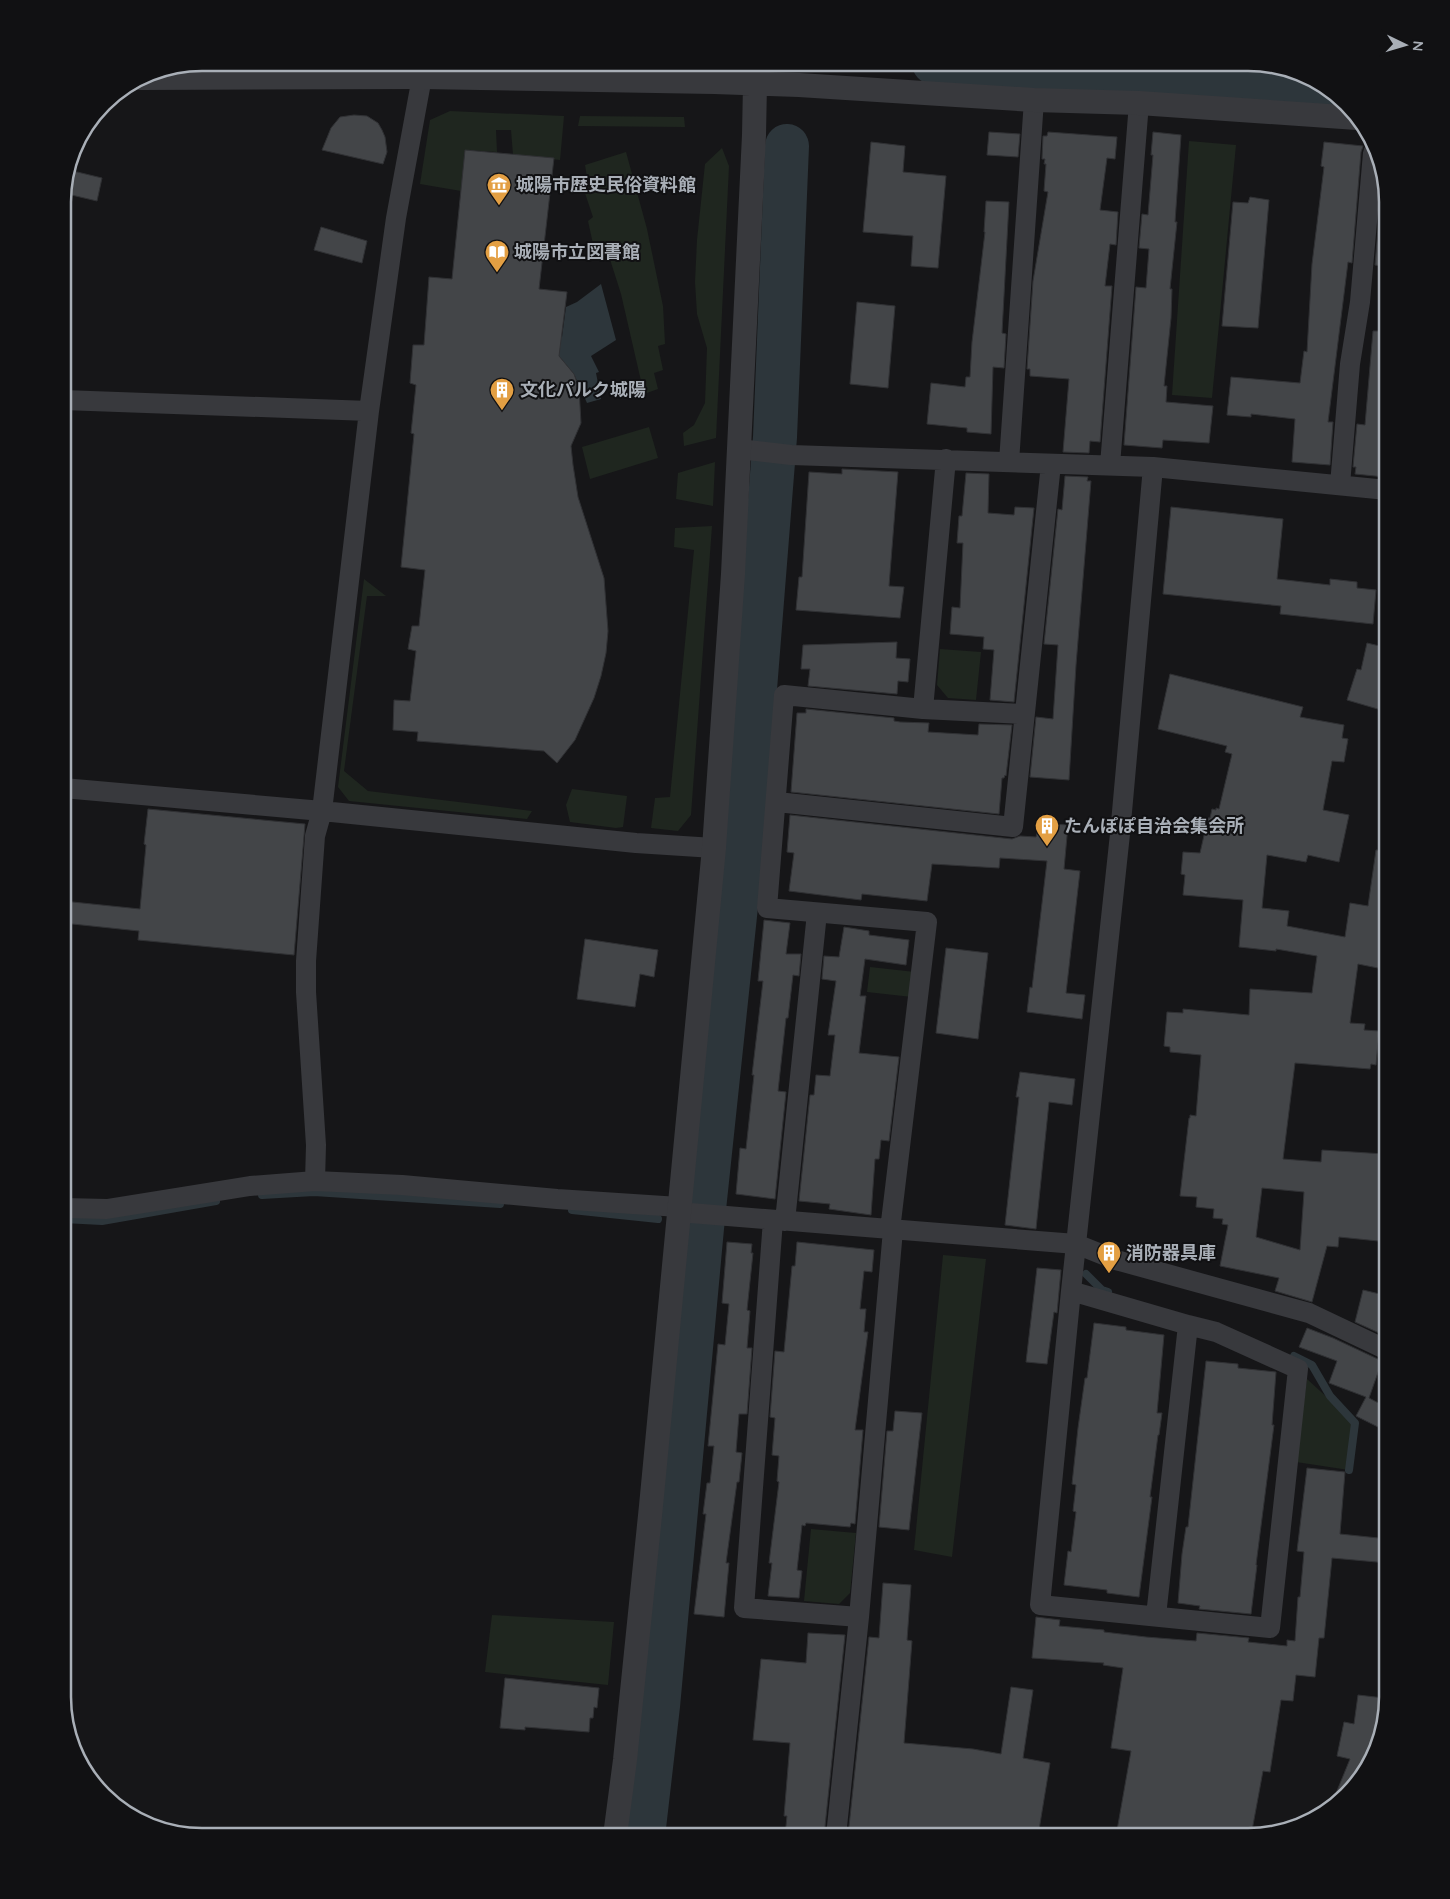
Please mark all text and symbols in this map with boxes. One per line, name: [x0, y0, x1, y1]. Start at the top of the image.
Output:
north arrow: [1380, 20, 1430, 70]
text: N: [1409, 40, 1427, 52]
museum icon: 城陽市歴史民俗資料館: [486, 172, 512, 206]
place label: 城陽市歴史民俗資料館: [516, 173, 696, 196]
library icon: 城陽市立図書館: [484, 239, 510, 273]
place label: 城陽市立図書館: [514, 240, 640, 263]
building icon: 文化パルク城陽: [489, 377, 515, 411]
place label: 文化パルク城陽: [520, 378, 646, 401]
building icon: たんぽぽ自治会集会所: [1034, 813, 1060, 847]
place label: たんぽぽ自治会集会所: [1064, 814, 1244, 837]
building icon: 消防器具庫: [1096, 1240, 1122, 1274]
place label: 消防器具庫: [1126, 1241, 1216, 1264]

